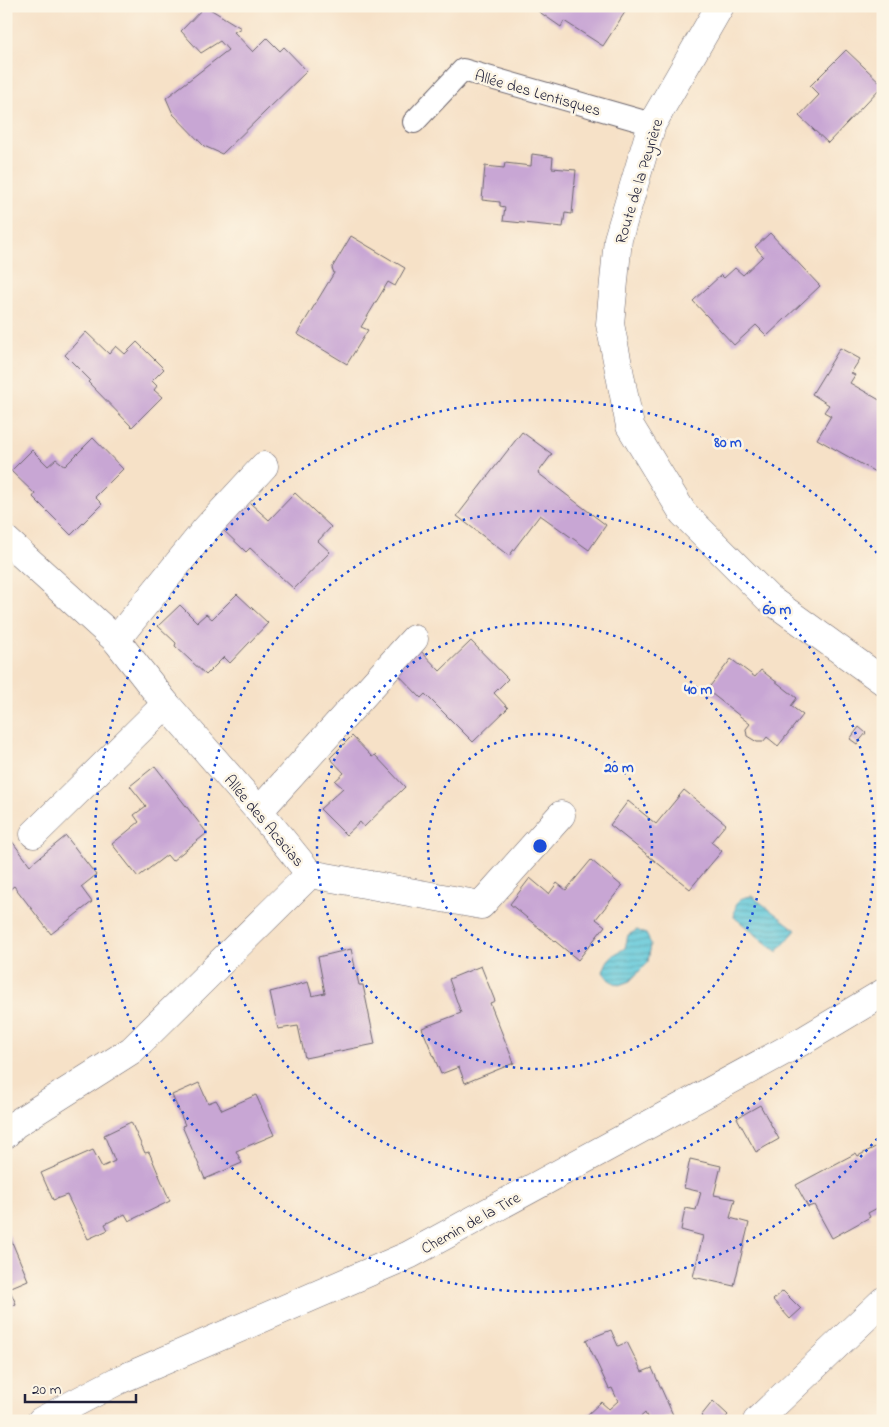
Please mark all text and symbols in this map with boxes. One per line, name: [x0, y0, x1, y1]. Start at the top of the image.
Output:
street label: Allée des Lentisques: [472, 64, 603, 123]
street label: Route de la Peyrière: [609, 115, 671, 247]
text: 80 m: [713, 432, 742, 454]
text: 60 m: [762, 599, 792, 621]
text: 40 m: [683, 679, 712, 701]
text: 20 m: [603, 757, 634, 779]
street label: Allée des Acacias: [218, 770, 309, 873]
centre of rings: [531, 837, 549, 855]
street label: Chemin de la Tire: [417, 1186, 526, 1261]
scale bar: [25, 1372, 136, 1404]
text: 20 m: [32, 1379, 62, 1401]

